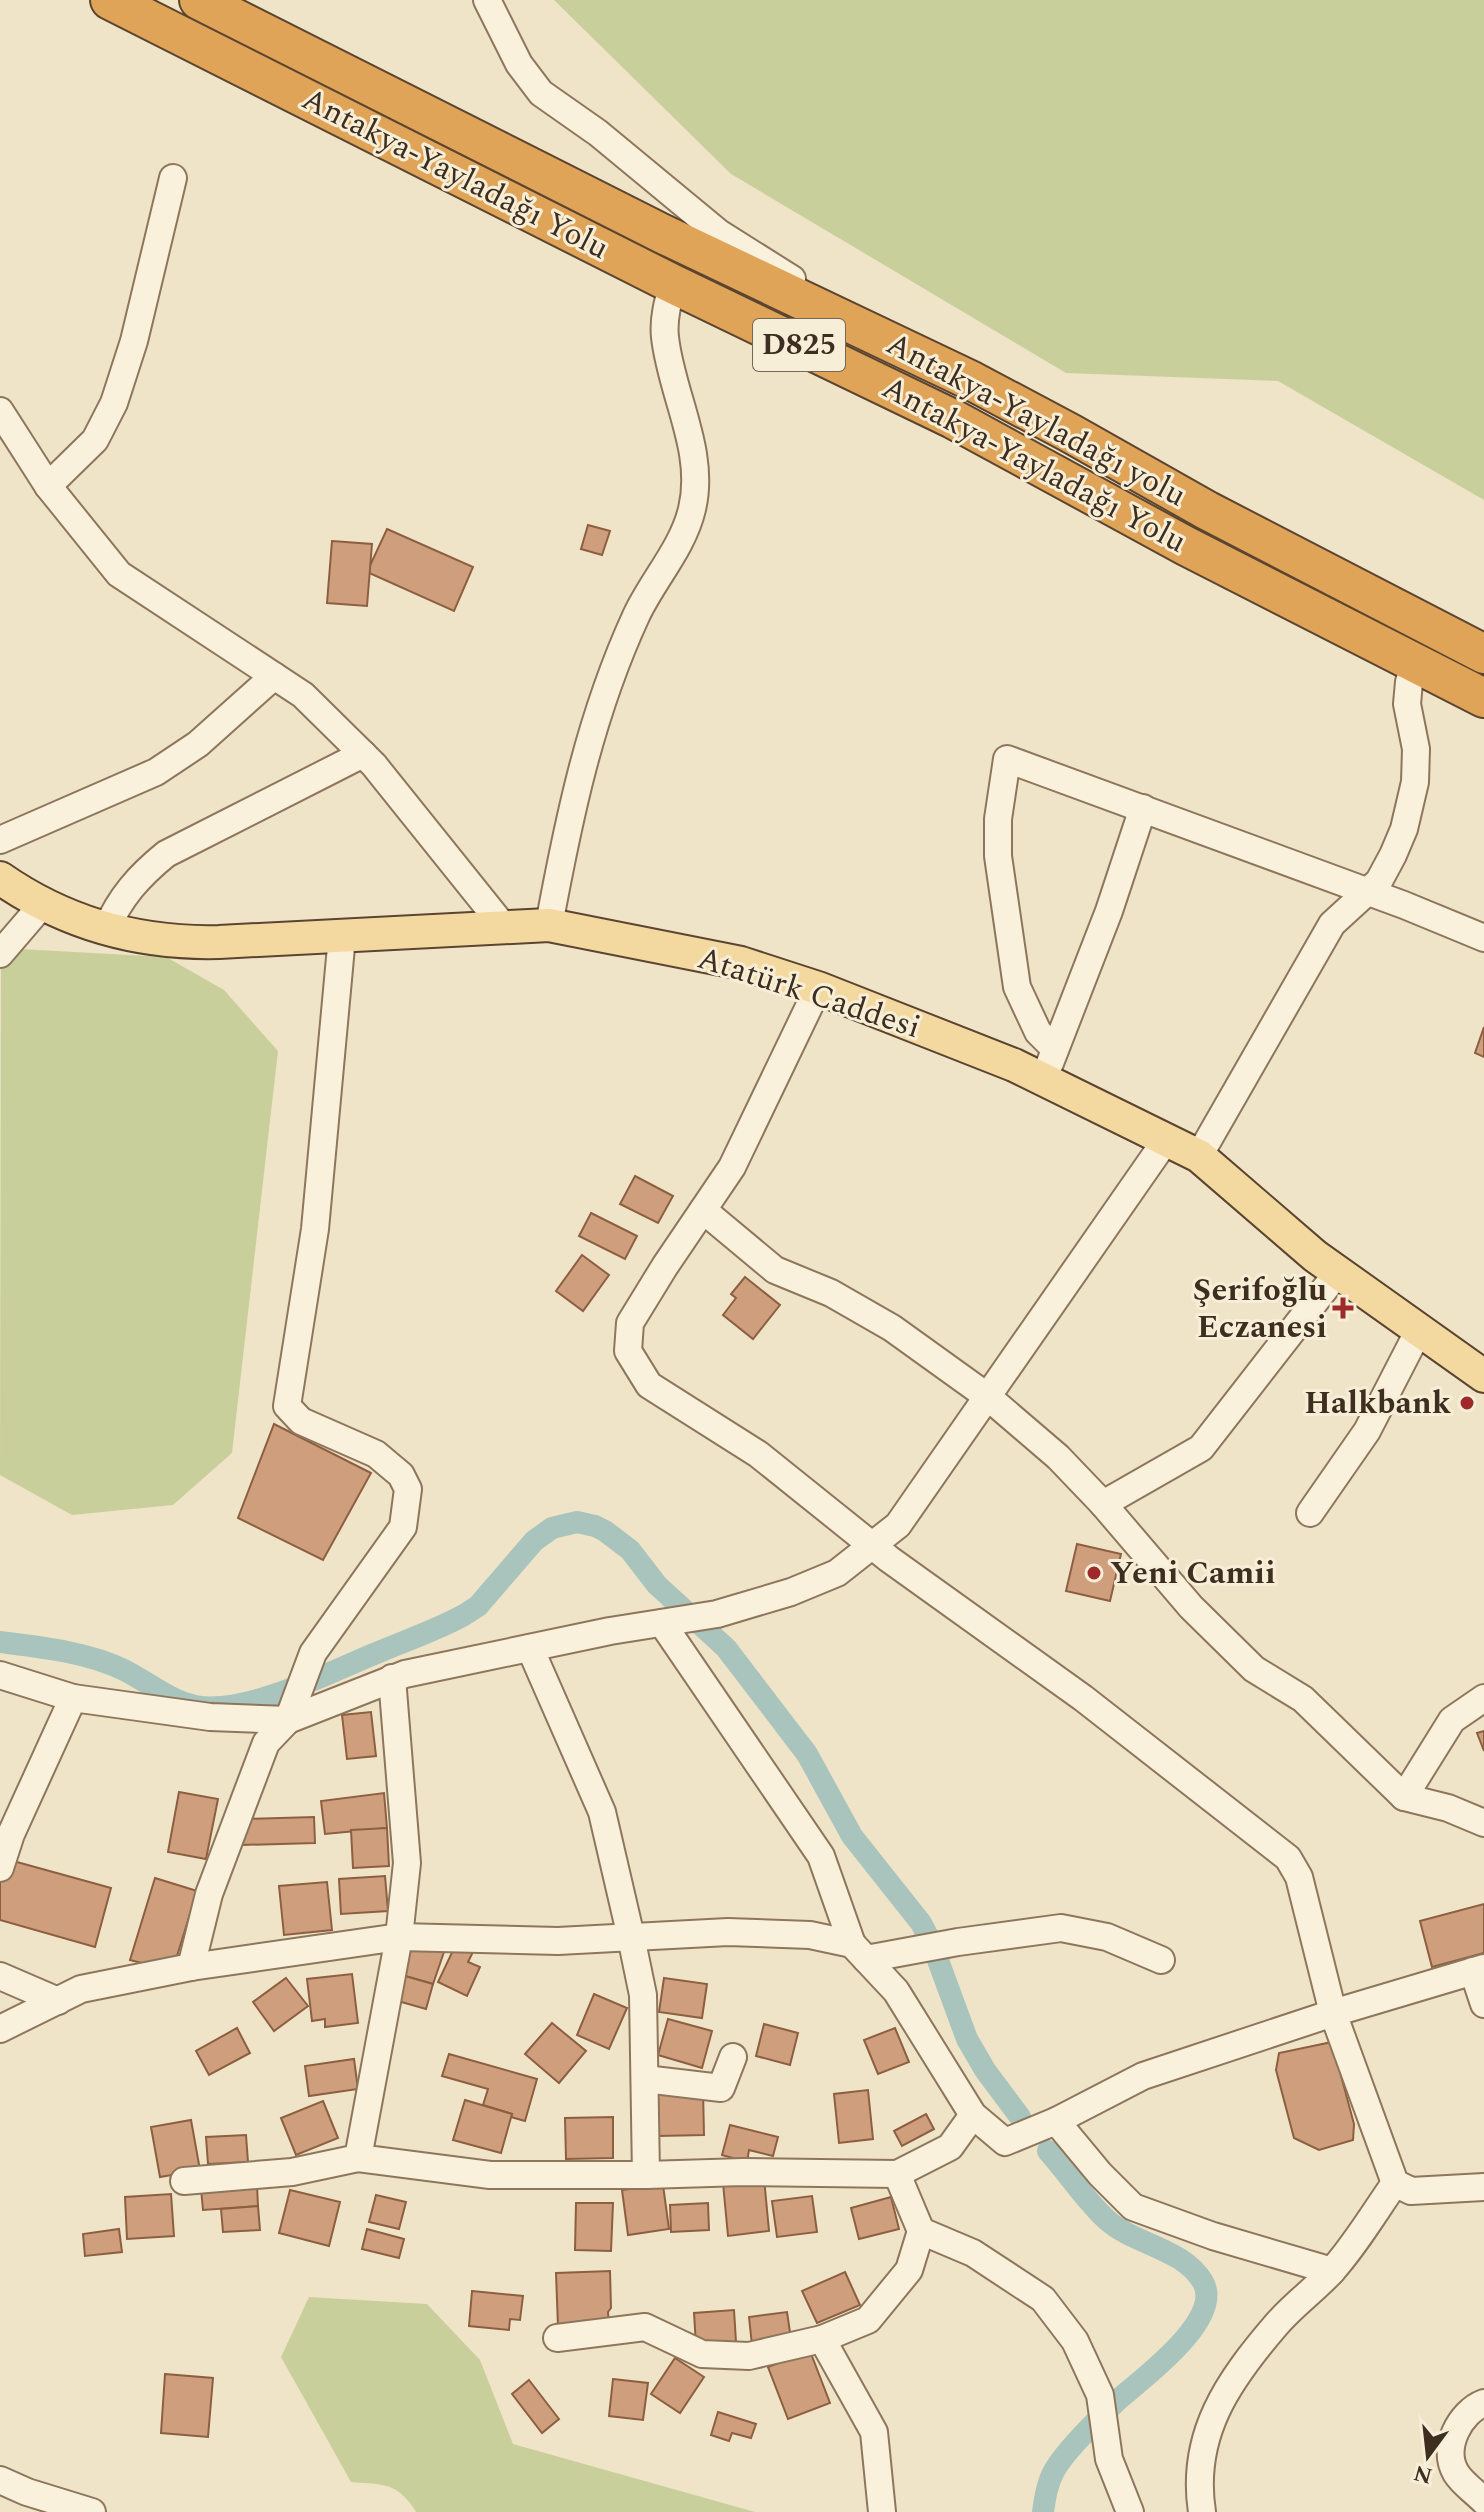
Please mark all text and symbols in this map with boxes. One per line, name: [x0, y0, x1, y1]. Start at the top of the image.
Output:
street label: Antakya-Yayladağı Yolu: [293, 75, 617, 273]
road number: D825: [753, 319, 845, 371]
street label: Antakya-Yayladağı yolu: [877, 320, 1195, 520]
street label: Antakya-Yayladağı Yolu: [873, 364, 1195, 566]
street label: Atatürk Caddesi: [691, 934, 927, 1052]
place label: Şerifoğlu Eczanesi: [1193, 1266, 1327, 1352]
marker: Şerifoğlu Eczanesi: [1334, 1299, 1352, 1317]
place label: Halkbank: [1304, 1379, 1452, 1428]
marker: Halkbank: [1458, 1394, 1476, 1412]
place label: Yeni Camii: [1110, 1549, 1276, 1598]
marker: Yeni Camii: [1085, 1564, 1103, 1582]
north arrow: [1388, 2416, 1468, 2496]
text: N: [1410, 2456, 1436, 2492]

